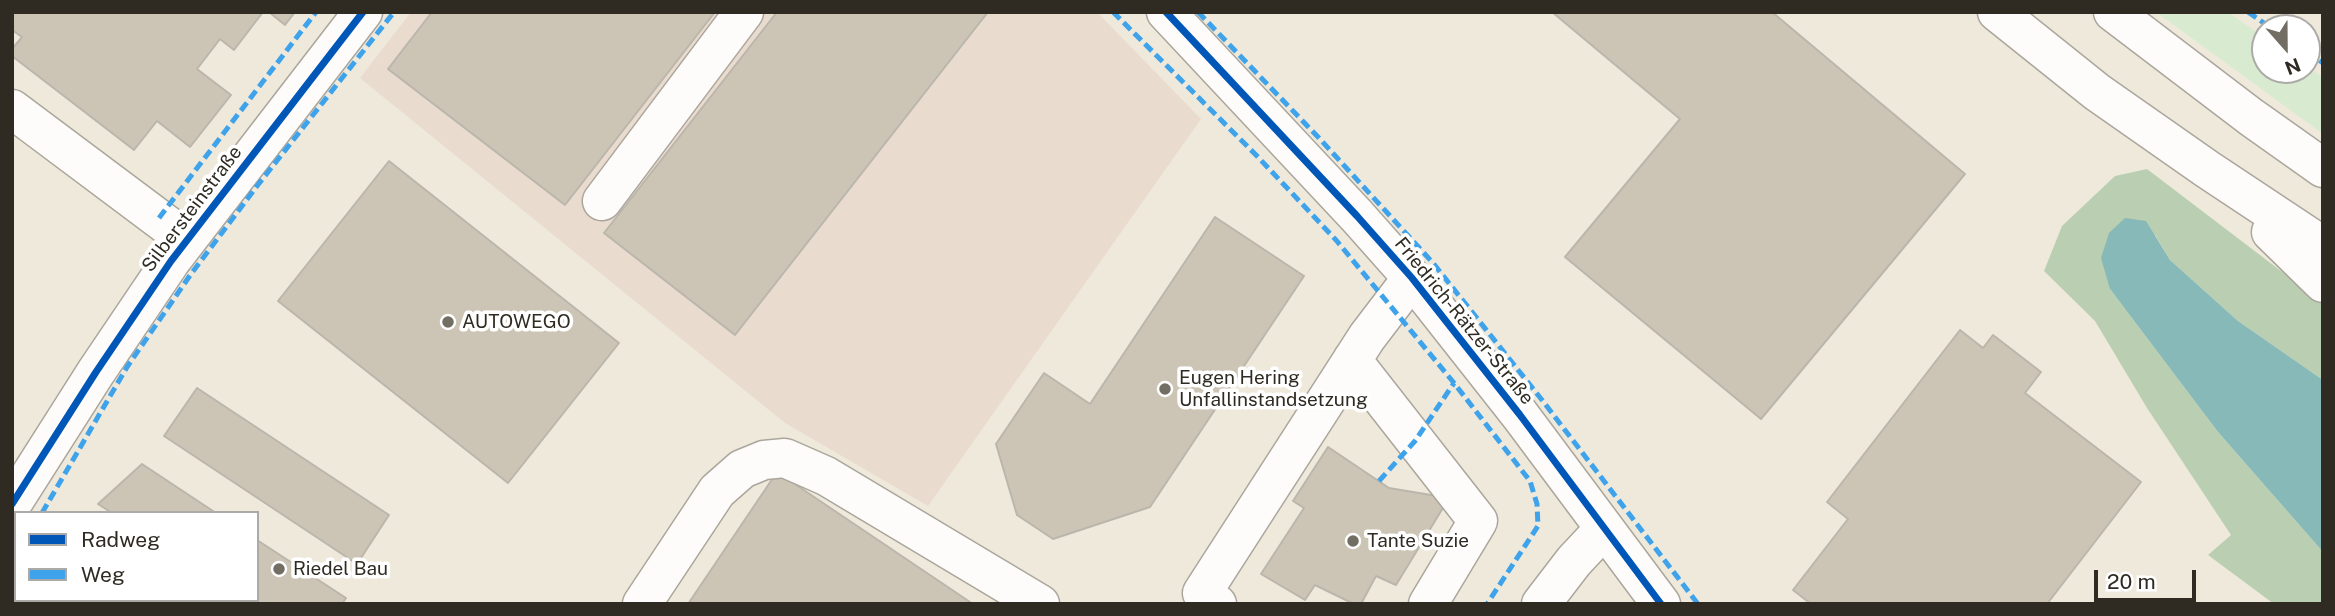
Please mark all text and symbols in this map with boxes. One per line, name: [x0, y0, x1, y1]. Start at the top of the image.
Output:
north arrow: [2251, 14, 2321, 84]
text: N: [2282, 54, 2304, 80]
street label: Silbersteinstraße: [137, 141, 247, 277]
street label: Friedrich-Rätzer-Straße: [1390, 233, 1538, 409]
place label: AUTOWEGO: [462, 311, 571, 333]
marker: AUTOWEGO: [440, 314, 456, 330]
place label: Eugen Hering Unfallinstandsetzung: [1179, 367, 1368, 411]
marker: Eugen Hering Unfallinstandsetzung: [1157, 381, 1173, 397]
legend: [14, 511, 259, 602]
text: Radweg: [81, 527, 160, 552]
place label: Tante Suzie: [1367, 530, 1469, 552]
marker: Tante Suzie: [1345, 533, 1361, 549]
scale bar: [2097, 556, 2198, 600]
place label: Riedel Bau: [293, 558, 388, 580]
marker: Riedel Bau: [271, 561, 287, 577]
text: Weg: [81, 562, 125, 587]
text: 20 m: [2107, 569, 2156, 594]

